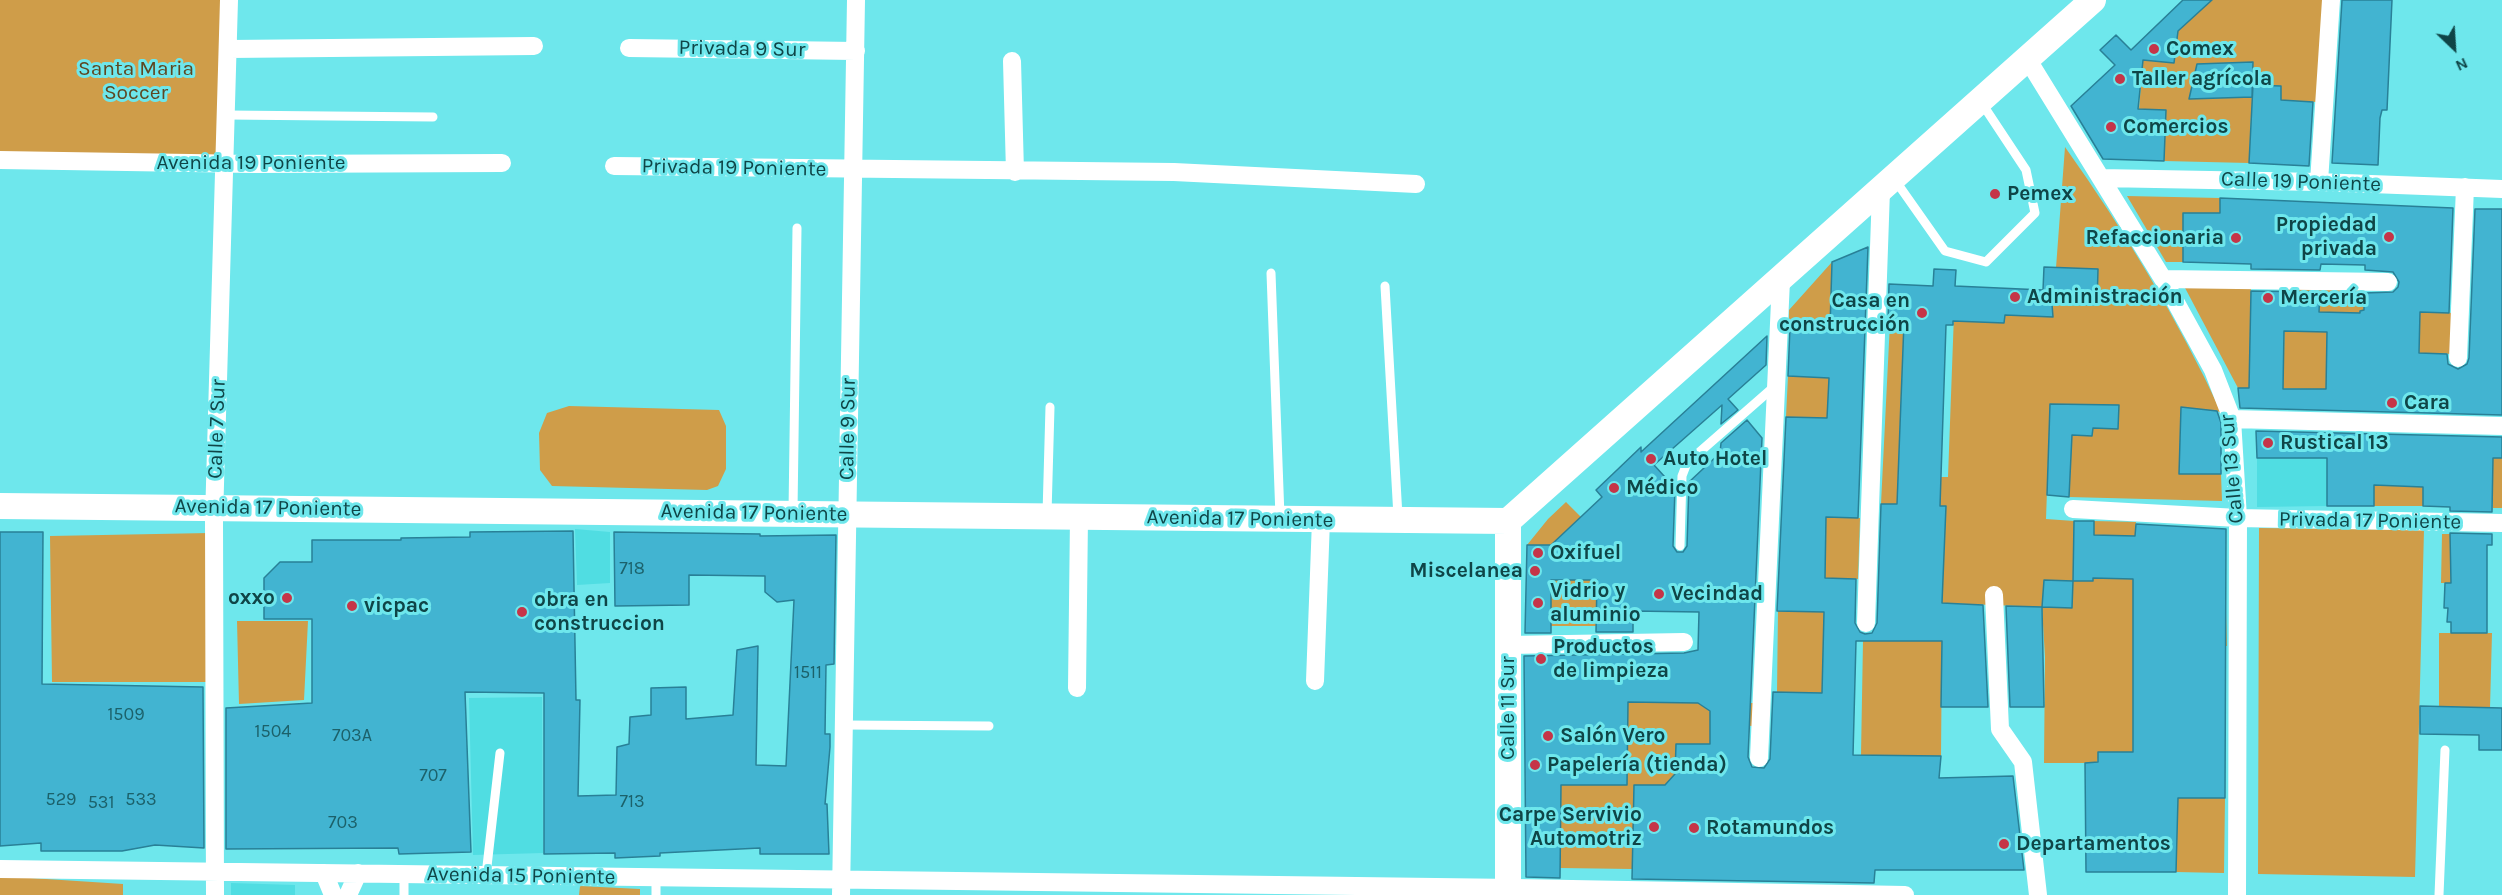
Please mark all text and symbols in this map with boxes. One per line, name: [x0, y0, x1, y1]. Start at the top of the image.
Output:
north arrow: [2424, 18, 2484, 78]
street label: Privada 9 Sur: [678, 35, 806, 63]
place label: Comex: [2166, 36, 2234, 62]
marker: Comex: [2147, 42, 2161, 56]
text: N: [2453, 54, 2471, 76]
park label: Santa Maria Soccer: [78, 56, 194, 106]
place label: Taller agrícola: [2132, 66, 2272, 92]
marker: Taller agrícola: [2113, 72, 2127, 86]
place label: Comercios: [2123, 114, 2228, 140]
marker: Comercios: [2104, 120, 2118, 134]
street label: Avenida 19 Poniente: [156, 150, 346, 176]
street label: Privada 19 Poniente: [641, 154, 827, 182]
street label: Calle 19 Poniente: [2220, 167, 2382, 197]
place label: Pemex: [2007, 181, 2073, 207]
marker: Pemex: [1988, 187, 2002, 201]
place label: Propiedad privada: [2276, 212, 2377, 262]
place label: Refaccionaria: [2086, 225, 2224, 251]
marker: Propiedad privada: [2382, 230, 2396, 244]
marker: Refaccionaria: [2229, 231, 2243, 245]
place label: Administración: [2027, 284, 2183, 310]
place label: Mercería: [2280, 285, 2367, 311]
place label: Casa en construcción: [1779, 288, 1910, 338]
marker: Administración: [2008, 290, 2022, 304]
marker: Mercería: [2261, 291, 2275, 305]
marker: Casa en construcción: [1915, 306, 1929, 320]
street label: Calle 9 Sur: [835, 378, 861, 480]
street label: Calle 7 Sur: [203, 379, 231, 479]
place label: Cara: [2404, 390, 2450, 416]
marker: Cara: [2385, 396, 2399, 410]
street label: Calle 13 Sur: [2215, 413, 2249, 525]
place label: Rustical 13: [2280, 430, 2389, 456]
marker: Rustical 13: [2261, 436, 2275, 450]
place label: Auto Hotel: [1663, 446, 1767, 472]
marker: Auto Hotel: [1644, 452, 1658, 466]
place label: Médico: [1626, 475, 1698, 501]
marker: Médico: [1607, 481, 1621, 495]
street label: Avenida 17 Poniente: [174, 494, 362, 522]
street label: Avenida 17 Poniente: [660, 499, 848, 527]
street label: Avenida 17 Poniente: [1146, 505, 1334, 533]
street label: Privada 17 Poniente: [2279, 507, 2461, 535]
place label: Oxifuel: [1550, 540, 1621, 566]
marker: Oxifuel: [1531, 546, 1545, 560]
house number: 718: [619, 558, 645, 580]
place label: Miscelanea: [1409, 558, 1523, 584]
marker: Miscelanea: [1528, 564, 1542, 578]
place label: Vidrio y aluminio: [1550, 578, 1641, 628]
place label: Vecindad: [1671, 581, 1763, 607]
place label: oxxo: [228, 585, 275, 611]
place label: obra en construccion: [534, 587, 665, 637]
marker: Vecindad: [1652, 587, 1666, 601]
marker: oxxo: [280, 591, 294, 605]
place label: vicpac: [364, 593, 429, 619]
marker: Vidrio y aluminio: [1531, 596, 1545, 610]
marker: vicpac: [345, 599, 359, 613]
marker: obra en construccion: [515, 605, 529, 619]
place label: Productos de limpieza: [1553, 634, 1669, 684]
marker: Productos de limpieza: [1534, 652, 1548, 666]
street label: Calle 11 Sur: [1495, 656, 1521, 760]
house number: 1511: [794, 662, 822, 684]
house number: 1509: [107, 704, 145, 726]
house number: 1504: [255, 721, 291, 743]
place label: Salón Vero: [1560, 723, 1665, 749]
house number: 703A: [332, 725, 372, 747]
marker: Salón Vero: [1541, 729, 1555, 743]
place label: Papelería (tienda): [1547, 752, 1727, 778]
marker: Papelería (tienda): [1528, 758, 1542, 772]
house number: 707: [419, 765, 447, 787]
house number: 529: [45, 789, 77, 811]
house number: 533: [125, 789, 157, 811]
house number: 713: [619, 791, 645, 813]
house number: 531: [88, 792, 114, 814]
place label: Carpe Servivio Automotriz: [1499, 802, 1642, 852]
house number: 703: [328, 812, 358, 834]
place label: Rotamundos: [1706, 815, 1834, 841]
marker: Carpe Servivio Automotriz: [1647, 820, 1661, 834]
marker: Rotamundos: [1687, 821, 1701, 835]
place label: Departamentos: [2016, 831, 2171, 857]
marker: Departamentos: [1997, 837, 2011, 851]
street label: Avenida 15 Poniente: [426, 862, 616, 890]

